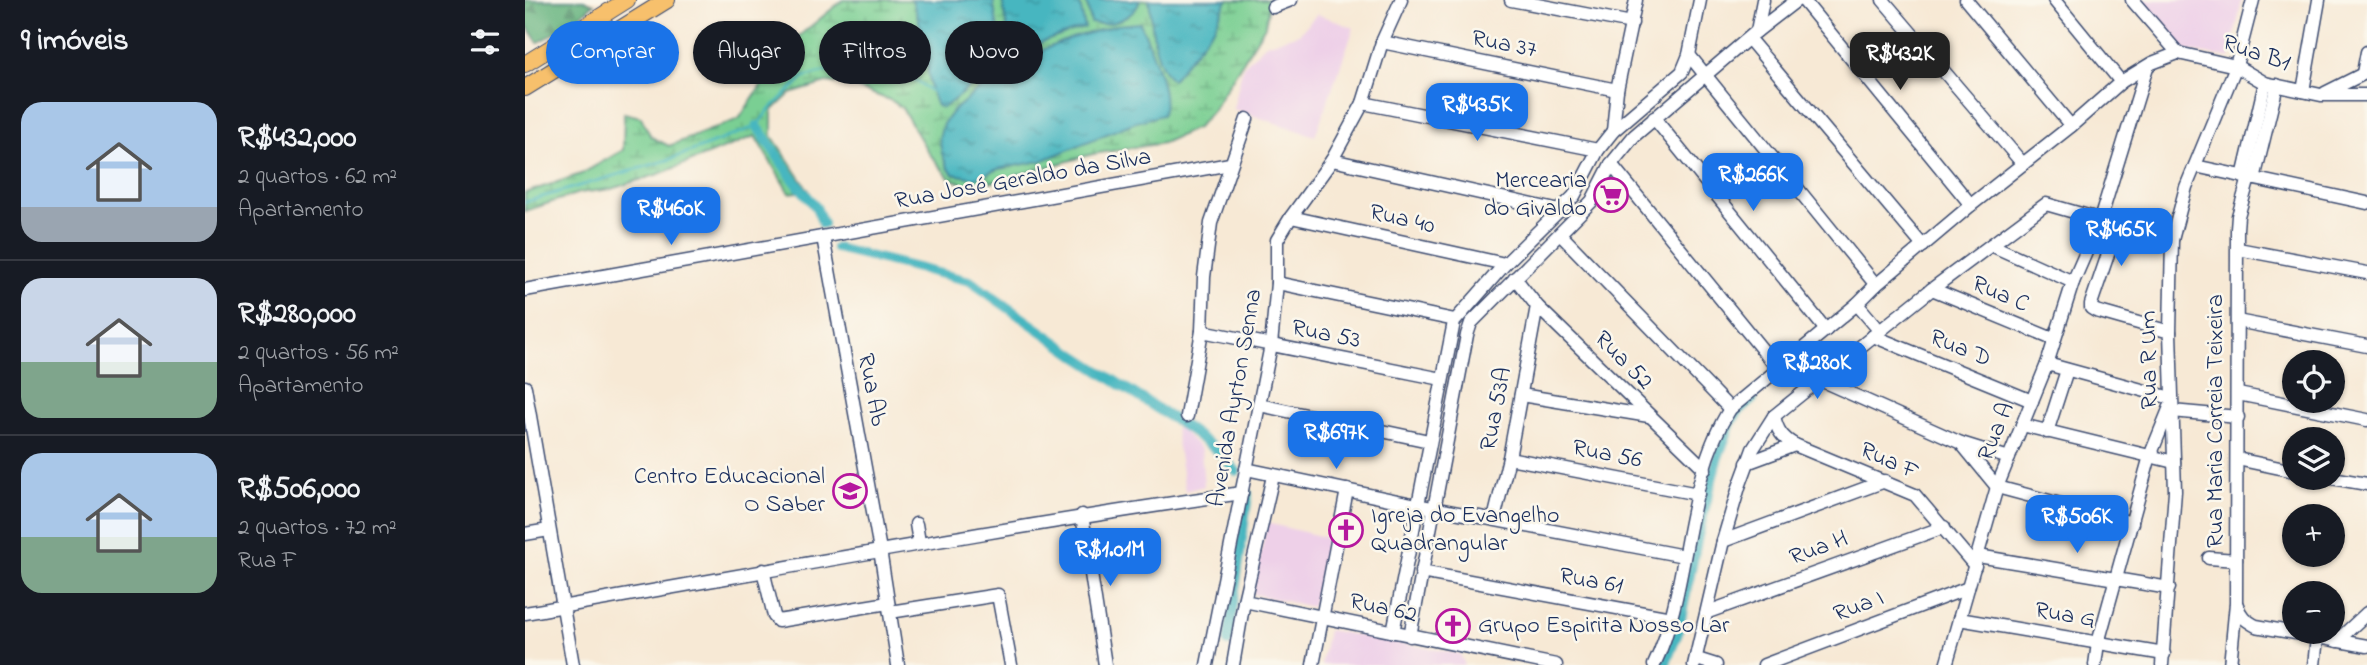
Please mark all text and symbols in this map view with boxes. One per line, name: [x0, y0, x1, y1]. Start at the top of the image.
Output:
text: 9 imóveis: [21, 20, 128, 64]
chip: Comprar: [546, 21, 679, 84]
chip: Alugar: [693, 21, 805, 84]
chip: Filtros: [819, 21, 931, 84]
chip: Novo: [945, 21, 1043, 84]
street label: Rua 37: [1468, 22, 1540, 68]
icon: filters: [466, 23, 504, 61]
street label: Rua B1: [2217, 26, 2295, 82]
pin: R$432K: [1843, 32, 1957, 92]
text: R$432K: [1866, 38, 1934, 71]
pin: R$435K: [1420, 83, 1534, 143]
text: R$435K: [1442, 89, 1512, 122]
text: R$432,000: [238, 117, 356, 161]
icon: home: [77, 130, 161, 214]
street label: Rua José Geraldo da Silva: [892, 140, 1154, 220]
pin: R$266K: [1696, 154, 1810, 213]
text: R$266K: [1718, 159, 1788, 192]
text: 2 quartos · 62 m²: [238, 161, 397, 194]
place label: Mercearia do Givaldo: [1483, 164, 1587, 227]
supermarket icon: Mercearia do Givaldo: [1592, 176, 1630, 214]
pin: R$460K: [614, 188, 728, 247]
text: R$460K: [637, 193, 705, 226]
text: Apartamento: [238, 194, 364, 227]
street label: Rua 40: [1366, 196, 1438, 244]
pin: R$465K: [2064, 208, 2178, 268]
text: R$465K: [2086, 214, 2156, 247]
street label: Rua C: [1966, 267, 2034, 323]
street label: Avenida Ayrton Senna: [1200, 286, 1273, 510]
text: R$280,000: [238, 293, 356, 337]
street label: Rua Maria Correia Teixeira: [2199, 294, 2234, 548]
icon: home: [77, 306, 161, 390]
street label: Rua R Um: [2132, 310, 2168, 410]
street label: Rua 53: [1289, 311, 1363, 359]
street label: Rua D: [1924, 321, 1996, 377]
street label: Rua 52: [1585, 323, 1661, 399]
text: 2 quartos · 56 m²: [238, 337, 399, 370]
pin: R$280K: [1760, 342, 1874, 401]
text: R$280K: [1783, 347, 1851, 380]
map controls: [2282, 350, 2345, 644]
button: locate: [2282, 350, 2345, 413]
street label: Rua Ab: [847, 351, 895, 430]
street label: Rua 53A: [1472, 364, 1522, 454]
text: Apartamento: [238, 370, 364, 403]
street label: Rua A: [1969, 397, 2025, 467]
pin: R$697K: [1279, 412, 1393, 471]
text: R$697K: [1304, 417, 1368, 450]
button: layers: [2282, 427, 2345, 490]
street label: Rua 56: [1569, 431, 1645, 479]
street label: Rua F: [1854, 434, 1925, 491]
place label: Centro Educacional O Saber: [634, 460, 826, 523]
text: R$506,000: [238, 468, 360, 512]
school or university icon: Centro Educacional O Saber: [831, 472, 869, 510]
icon: home: [77, 481, 161, 565]
pin: R$506K: [2020, 496, 2134, 555]
place label: Igreja do Evangelho Quadrangular: [1371, 499, 1559, 562]
text: R$506K: [2041, 501, 2113, 534]
button: +: [2282, 504, 2345, 567]
church icon: Igreja do Evangelho Quadrangular: [1327, 511, 1365, 549]
text: 2 quartos · 72 m²: [238, 512, 397, 545]
street label: Rua H: [1785, 522, 1853, 576]
pin: R$1.01M: [1045, 528, 1175, 588]
text: R$1.01M: [1075, 534, 1145, 567]
text: Rua F: [238, 545, 297, 578]
street label: Rua 61: [1556, 559, 1626, 605]
street label: Rua I: [1829, 581, 1889, 633]
button: −: [2282, 581, 2345, 644]
street label: Rua 62: [1346, 585, 1420, 633]
street label: Rua G: [2032, 593, 2098, 639]
church icon: Grupo Espirita Nosso Lar: [1434, 607, 1472, 645]
place label: Grupo Espirita Nosso Lar: [1478, 609, 1730, 644]

